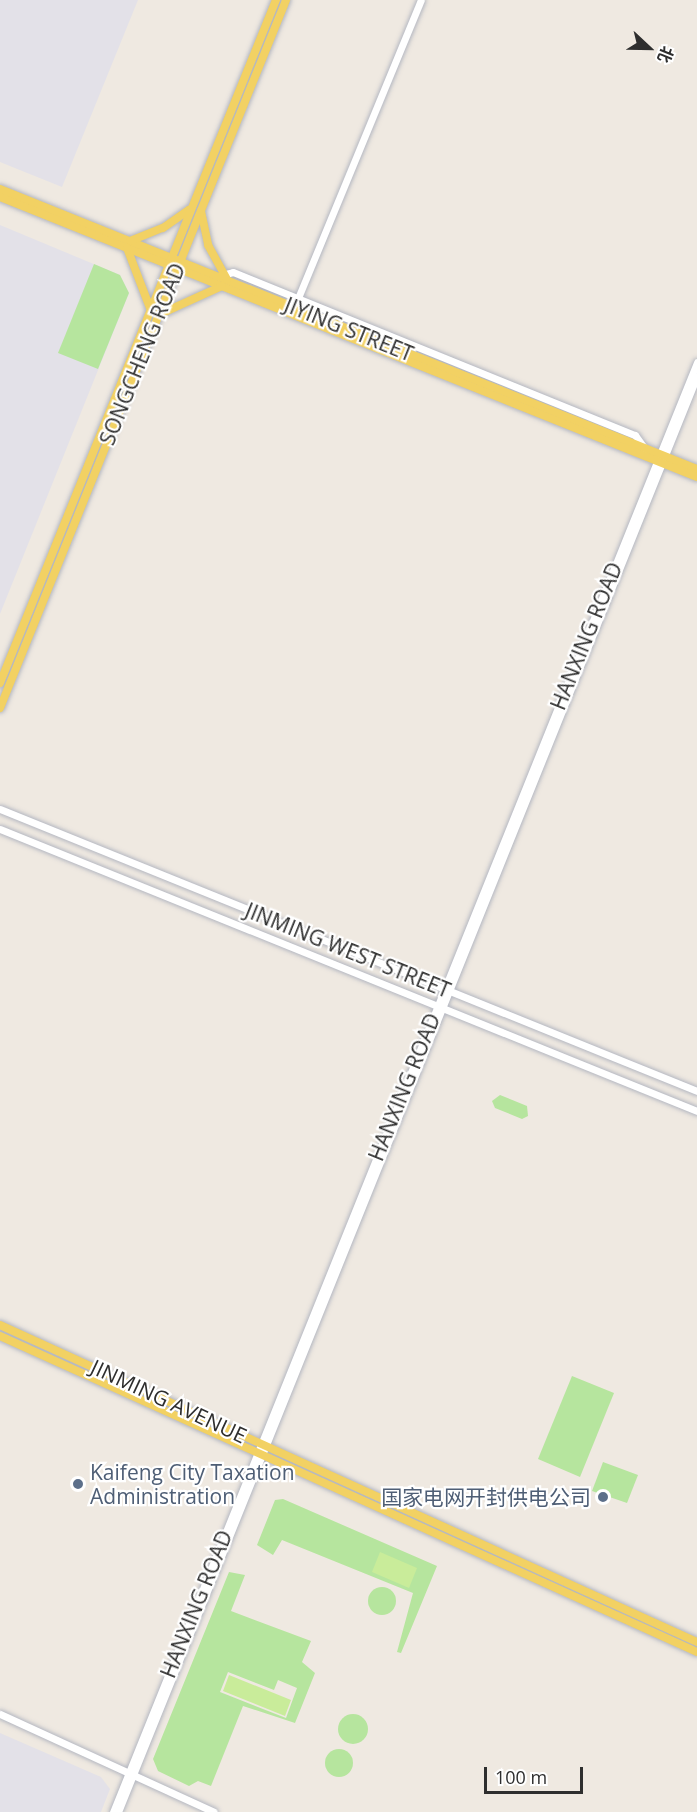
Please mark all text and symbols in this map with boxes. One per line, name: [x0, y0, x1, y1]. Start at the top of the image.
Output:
north arrow: [619, 18, 679, 78]
text: 北: [652, 43, 679, 66]
street label: SONGCHENG ROAD: [94, 260, 190, 448]
street label: JIYING STREET: [281, 292, 417, 366]
street label: HANXING ROAD: [545, 559, 627, 713]
street label: JINMING WEST STREET: [242, 897, 454, 1003]
street label: HANXING ROAD: [363, 1010, 445, 1164]
street label: JINMING AVENUE: [87, 1354, 251, 1448]
place label: Kaifeng City Taxation Administration: [90, 1459, 295, 1509]
marker: Kaifeng City Taxation Administration: [71, 1477, 85, 1491]
place label: 国家电网开封供电公司: [381, 1484, 591, 1510]
marker: 国家电网开封供电公司: [596, 1490, 610, 1504]
street label: HANXING ROAD: [155, 1527, 237, 1681]
scale bar: [487, 1755, 586, 1793]
text: 100 m: [495, 1765, 547, 1789]

